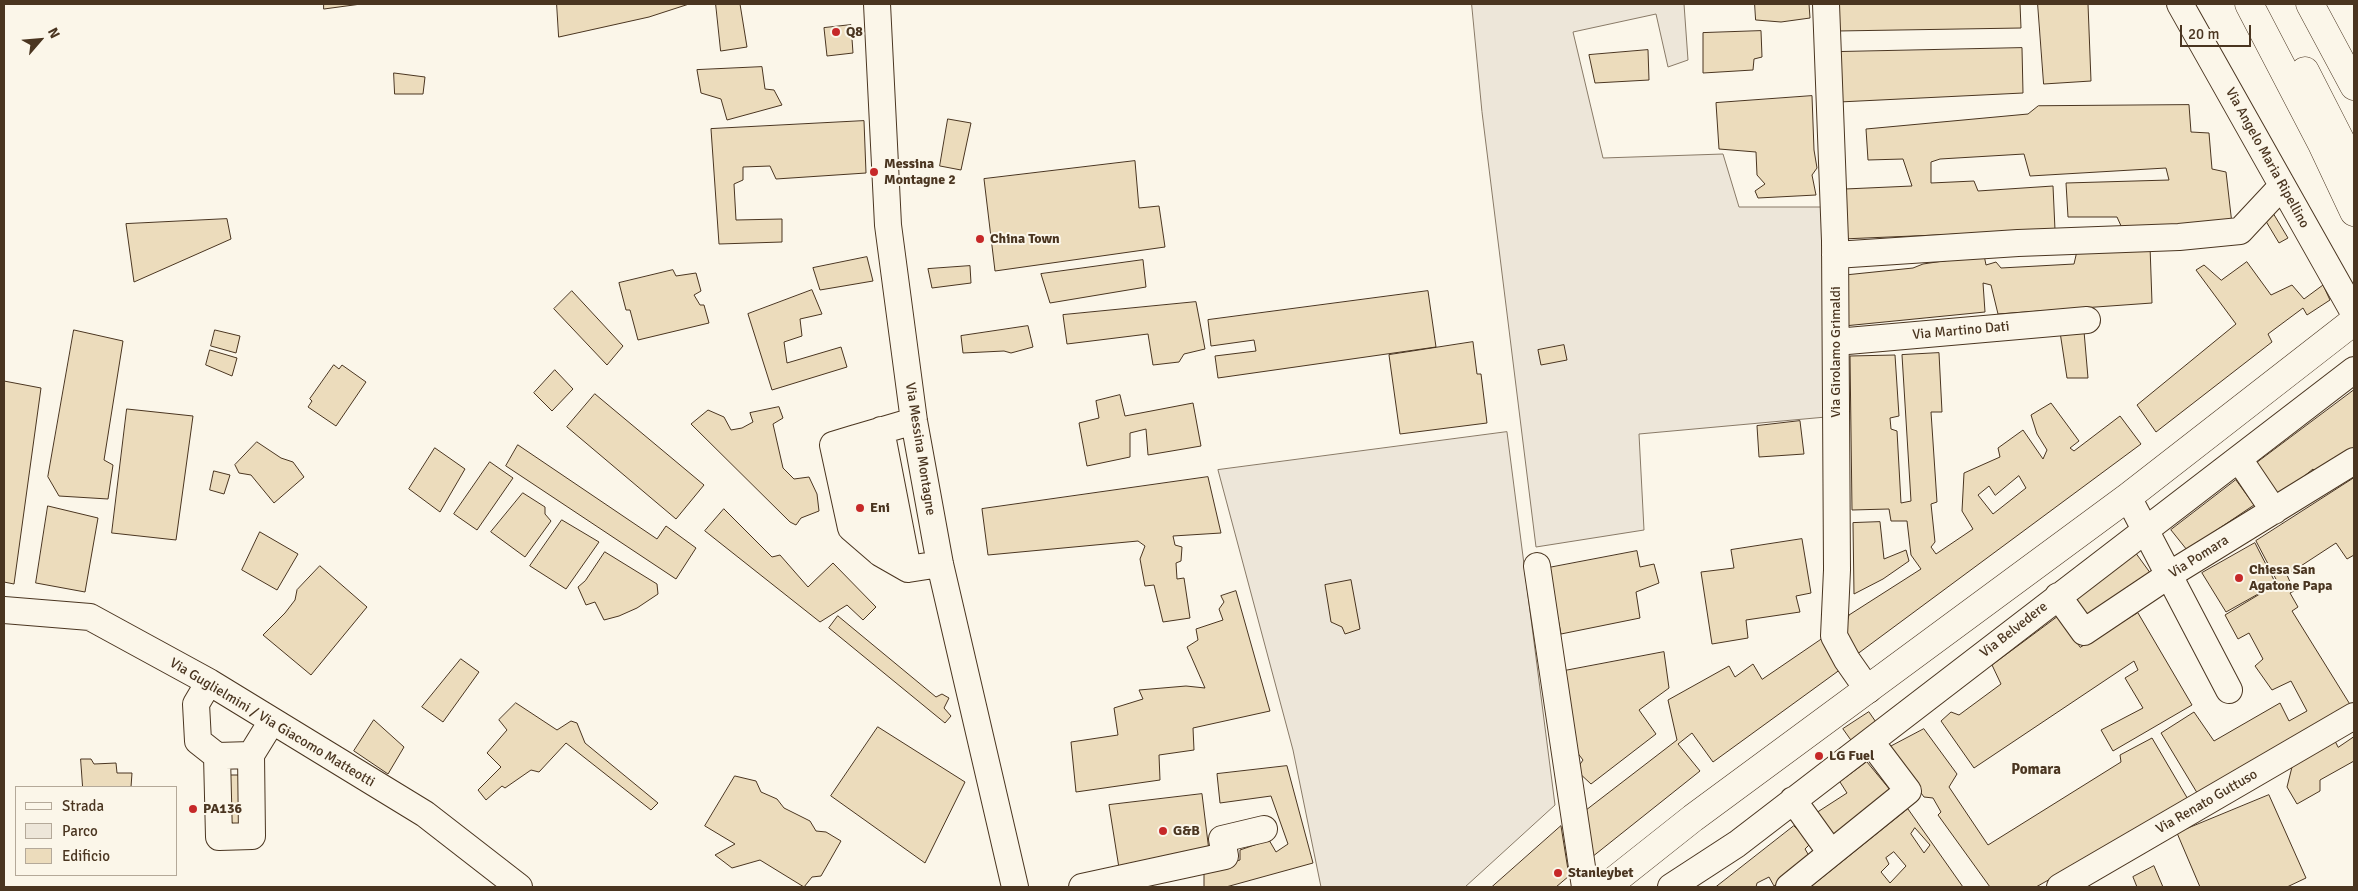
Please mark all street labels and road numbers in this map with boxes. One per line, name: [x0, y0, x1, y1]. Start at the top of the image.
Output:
street label: Via Angelo Maria Ripellino: [2221, 85, 2313, 231]
street label: Via Girolamo Grimaldi: [1828, 286, 1844, 418]
street label: Via Martino Dati: [1912, 318, 2010, 344]
street label: Via Messina Montagne: [901, 381, 939, 517]
street label: Via Pomara: [2166, 532, 2232, 582]
street label: Via Belvedere: [1977, 598, 2051, 662]
street label: Via Guglielmini / Via Giacomo Matteotti: [166, 655, 378, 791]
street label: Via Renato Guttuso: [2153, 766, 2261, 838]

